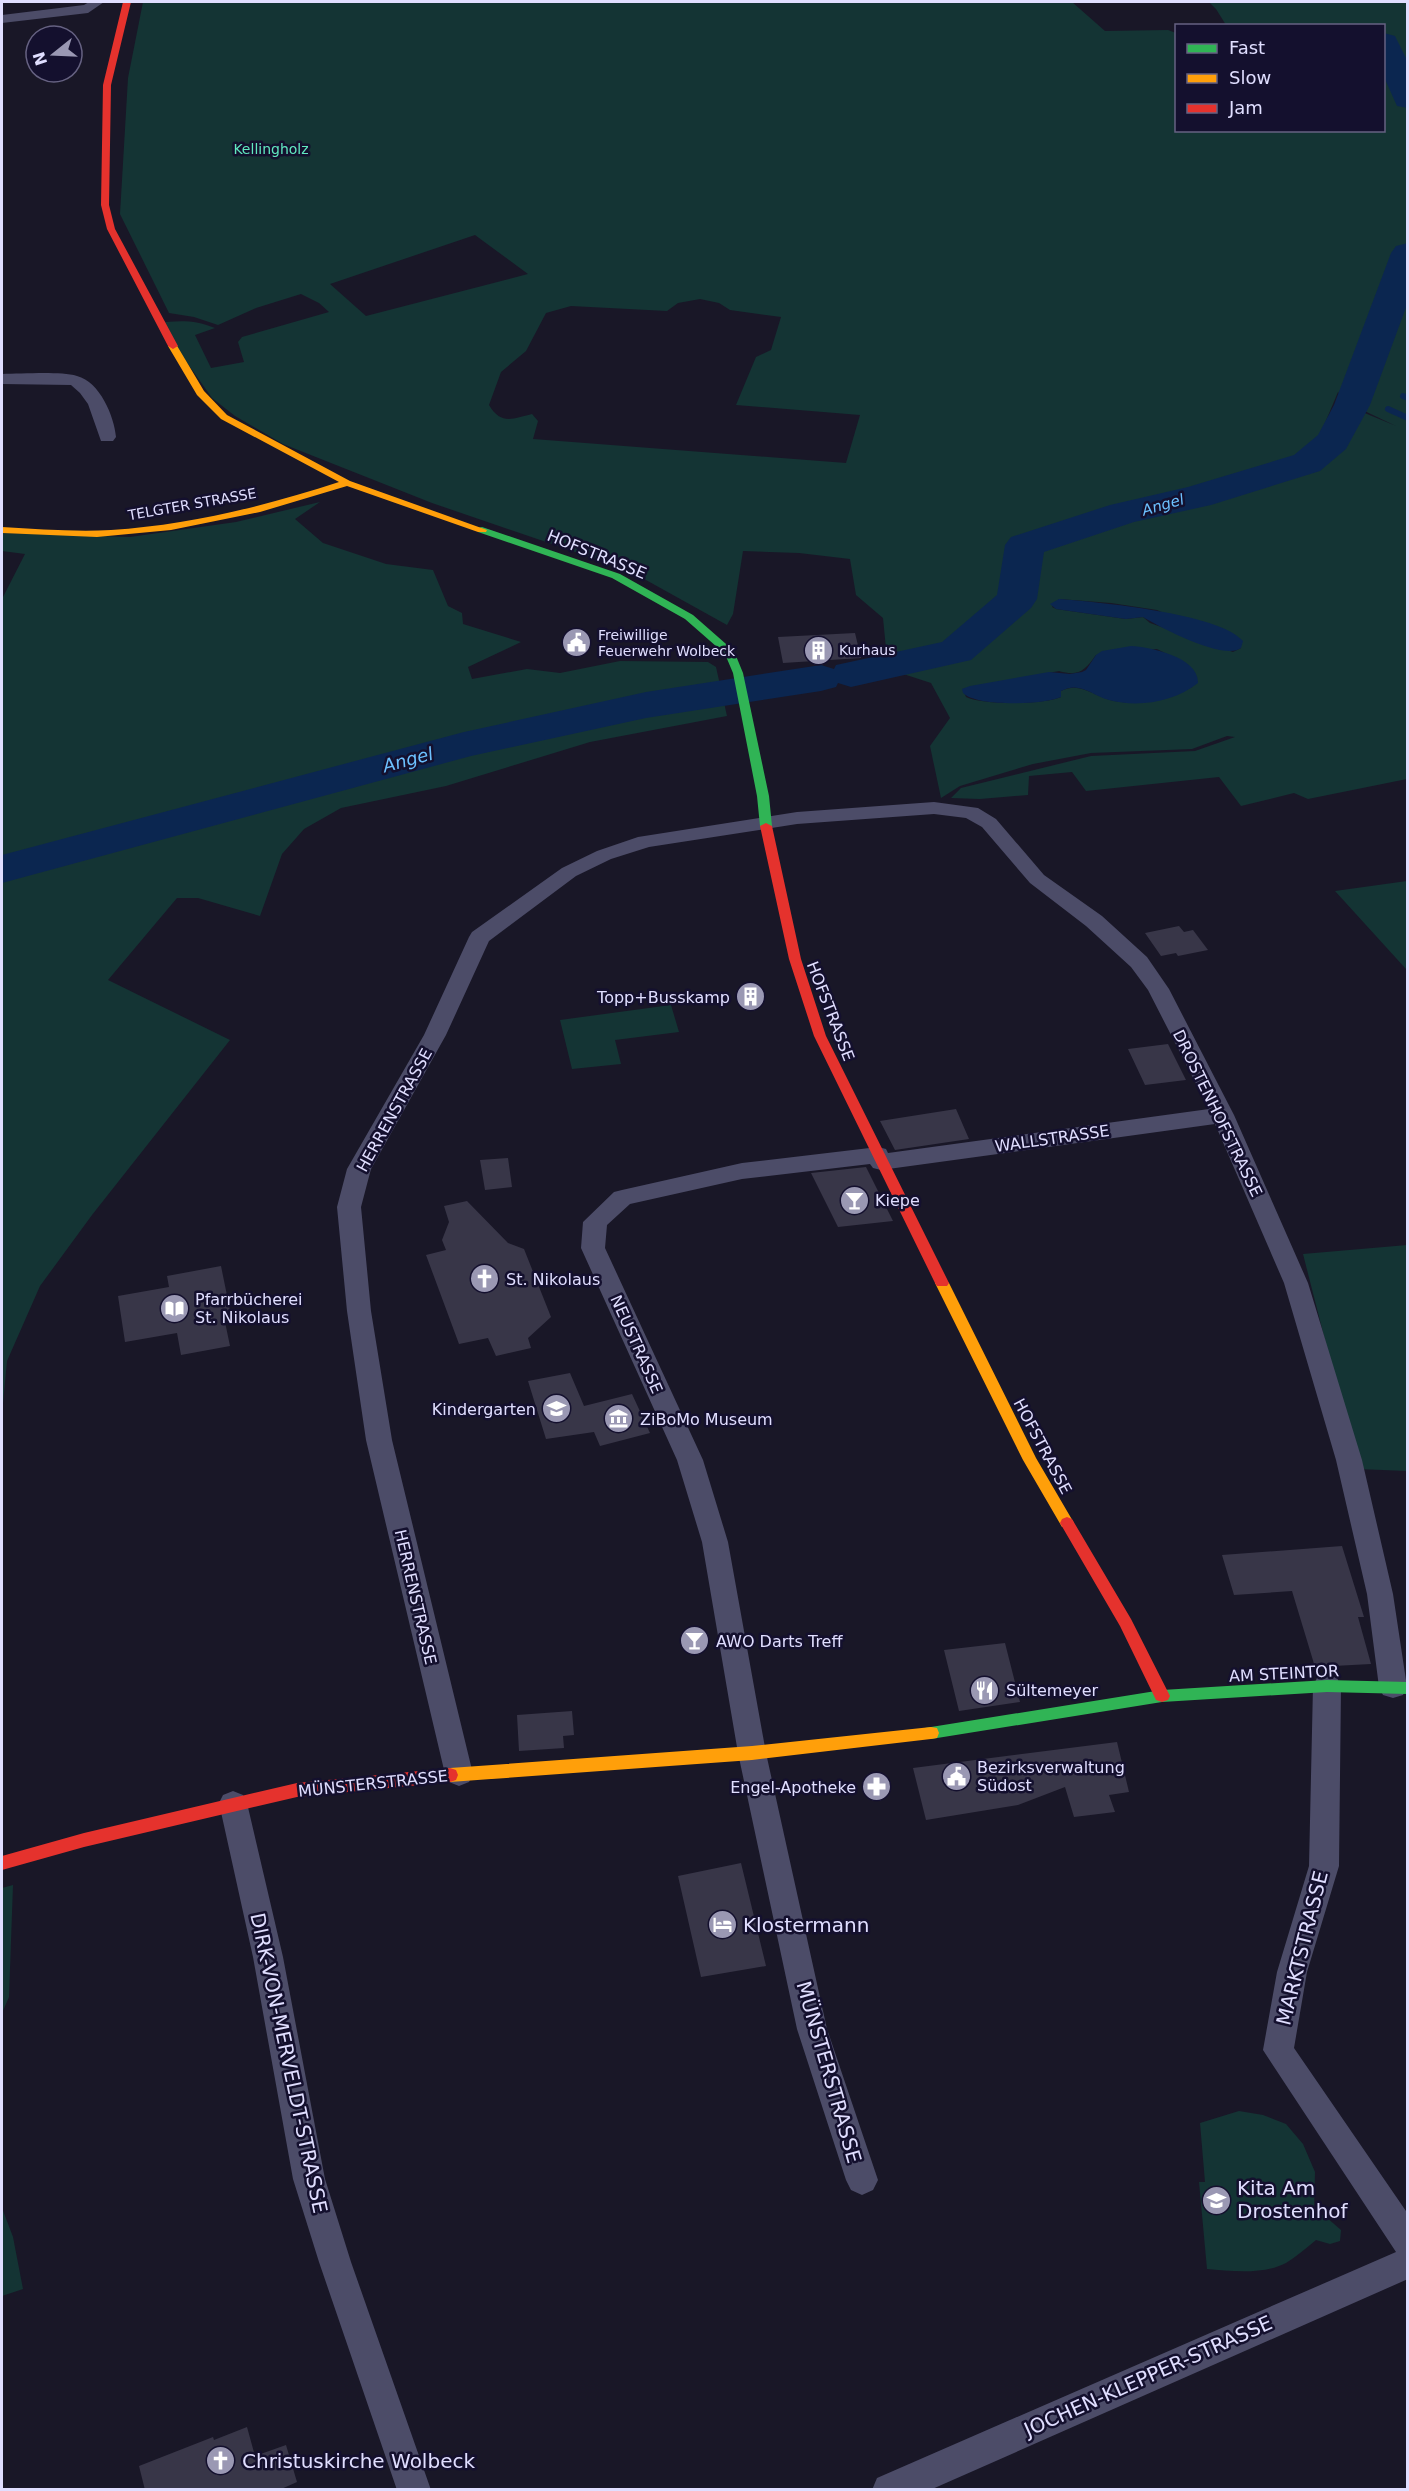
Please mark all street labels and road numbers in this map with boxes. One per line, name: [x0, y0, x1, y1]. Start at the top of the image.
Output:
street label: TELGTER STRASSE: [126, 485, 257, 523]
street label: HOFSTRASSE: [544, 526, 649, 583]
street label: HOFSTRASSE: [803, 959, 858, 1064]
street label: DROSTENHOFSTRASSE: [1169, 1027, 1266, 1200]
street label: HERRENSTRASSE: [353, 1045, 436, 1175]
street label: WALLSTRASSE: [994, 1121, 1111, 1156]
street label: NEUSTRASSE: [606, 1292, 667, 1396]
street label: HOFSTRASSE: [1009, 1395, 1076, 1497]
street label: HERRENSTRASSE: [391, 1528, 440, 1667]
street label: AM STEINTOR: [1229, 1661, 1339, 1686]
street label: MÜNSTERSTRASSE: [297, 1766, 449, 1801]
street label: MARKTSTRASSE: [1271, 1868, 1333, 2028]
street label: DIRK-VON-MERVELDT-STRASSE: [245, 1911, 333, 2215]
street label: MÜNSTERSTRASSE: [792, 1978, 866, 2166]
street label: JOCHEN-KLEPPER-STRASSE: [1018, 2310, 1276, 2443]

